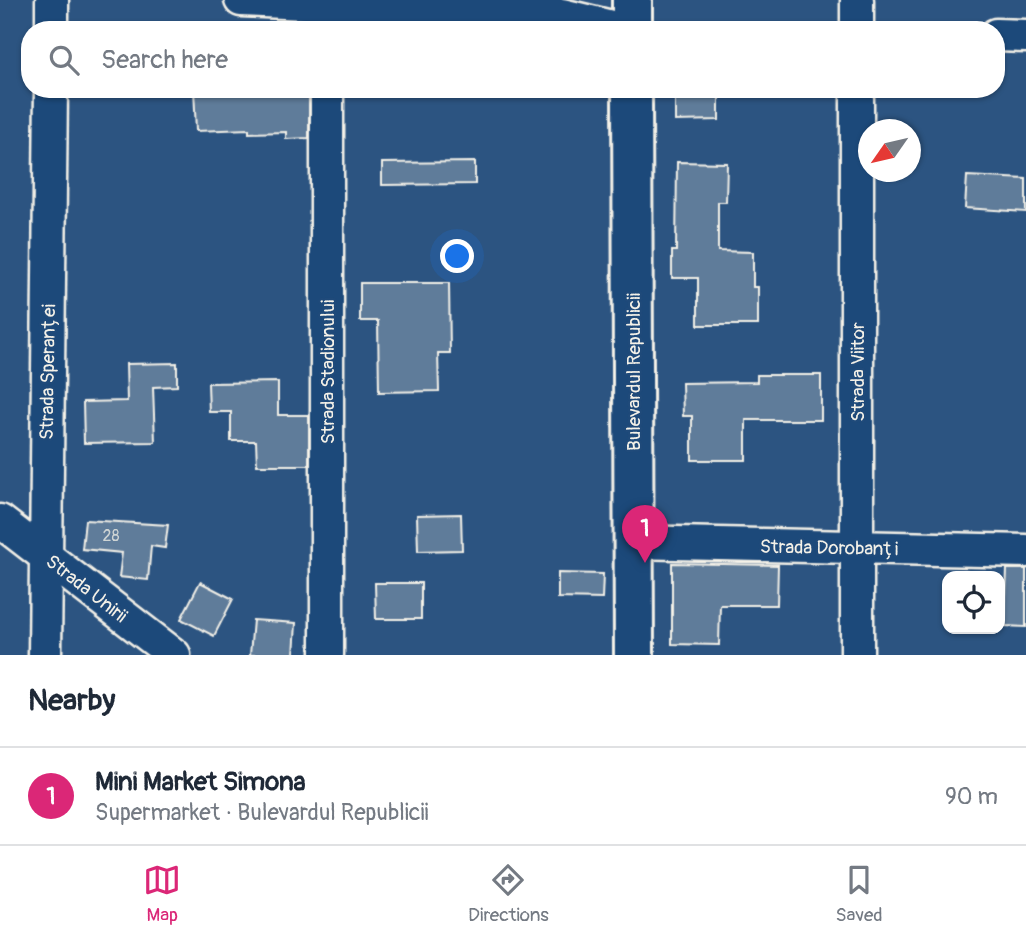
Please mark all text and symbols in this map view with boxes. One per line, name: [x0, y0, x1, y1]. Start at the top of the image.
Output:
search box: [21, 21, 1005, 98]
icon: search: [45, 41, 83, 79]
text: Search here: [101, 44, 228, 76]
north arrow: [858, 119, 921, 182]
your location: [440, 239, 474, 273]
street label: Bulevardul Republicii: [622, 293, 646, 451]
street label: Strada Stadionului: [316, 300, 340, 444]
street label: Strada Speranței: [35, 304, 61, 440]
street label: Strada Viitor: [846, 322, 870, 422]
pin: 1: [622, 505, 668, 563]
house number: 28: [102, 526, 120, 546]
street label: Strada Dorobanți: [760, 535, 898, 561]
street label: Strada Unirii: [41, 550, 132, 628]
map controls: [942, 571, 1005, 634]
button: locate: [942, 571, 1005, 634]
text: Nearby: [28, 682, 115, 719]
text: Mini Market Simona: [95, 766, 306, 798]
text: 1: [47, 782, 56, 811]
text: 90 m: [945, 782, 998, 811]
text: Supermarket · Bulevardul Republicii: [95, 798, 429, 827]
tab: Map: [143, 861, 181, 927]
tab: Directions: [468, 861, 549, 927]
tab: Saved: [835, 861, 883, 927]

